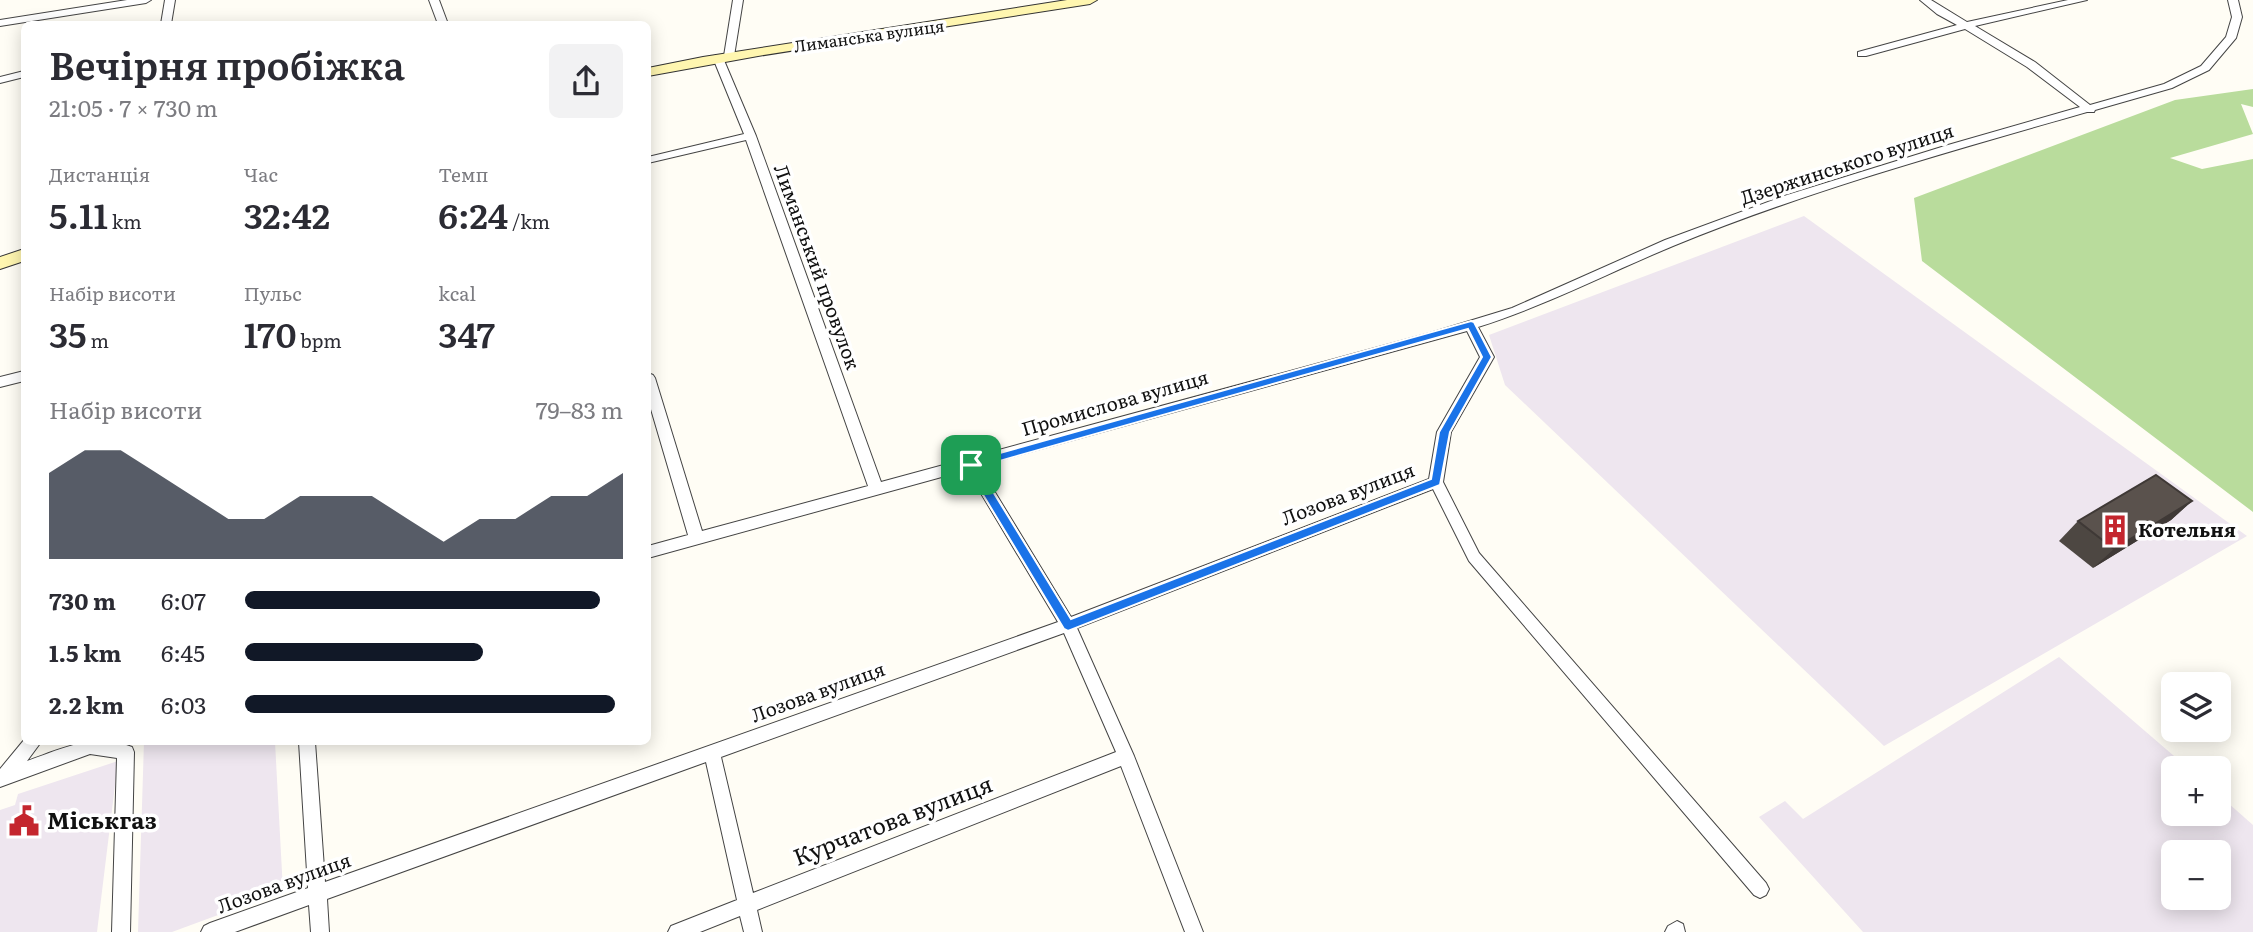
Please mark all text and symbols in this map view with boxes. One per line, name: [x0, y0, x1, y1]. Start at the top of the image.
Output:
street label: Лиманська вулиця: [792, 13, 946, 57]
text: Вечірня пробіжка: [49, 35, 405, 92]
button: share: [549, 44, 623, 118]
text: 21:05 · 7 × 730 m: [49, 90, 218, 124]
street label: Дзержинського вулиця: [1736, 115, 1957, 211]
text: Дистанція: [49, 160, 150, 188]
text: Час: [244, 160, 278, 188]
text: Темп: [438, 160, 488, 188]
street label: Лиманський провулок: [768, 160, 868, 374]
text: 5.11: [49, 188, 108, 240]
text: 32:42: [244, 188, 330, 240]
text: 6:24: [438, 188, 508, 240]
text: km: [108, 207, 142, 235]
text: /km: [508, 207, 550, 235]
text: Набір висоти: [49, 279, 176, 307]
text: Пульс: [244, 279, 302, 307]
text: kcal: [438, 279, 476, 307]
text: 35: [49, 307, 87, 359]
text: 170: [244, 307, 297, 359]
text: 347: [438, 307, 495, 359]
text: m: [87, 326, 109, 354]
text: bpm: [297, 326, 342, 354]
street label: Промислова вулиця: [1018, 362, 1211, 442]
text: Набір висоти: [49, 392, 203, 426]
text: 79–83 m: [536, 392, 623, 426]
pin: [941, 435, 1001, 495]
icon: arrive: [952, 446, 990, 484]
street label: Лозова вулиця: [1277, 455, 1418, 531]
building icon: Котельня: [2098, 513, 2132, 547]
place label: Котельня: [2138, 515, 2236, 543]
text: 730 m: [49, 583, 116, 617]
text: 6:07: [161, 583, 206, 617]
text: 1.5 km: [49, 635, 122, 669]
text: 6:45: [161, 635, 205, 669]
street label: Лозова вулиця: [747, 654, 889, 728]
map controls: [2161, 672, 2231, 910]
button: layers: [2161, 672, 2231, 742]
text: 2.2 km: [49, 687, 124, 721]
text: 6:03: [161, 687, 206, 721]
button: +: [2161, 756, 2231, 826]
street label: Курчатова вулиця: [788, 765, 997, 873]
place label: Міськгаз: [47, 802, 157, 836]
public building icon: Міськгаз: [7, 804, 41, 838]
button: −: [2161, 840, 2231, 910]
street label: Лозова вулиця: [213, 845, 355, 919]

